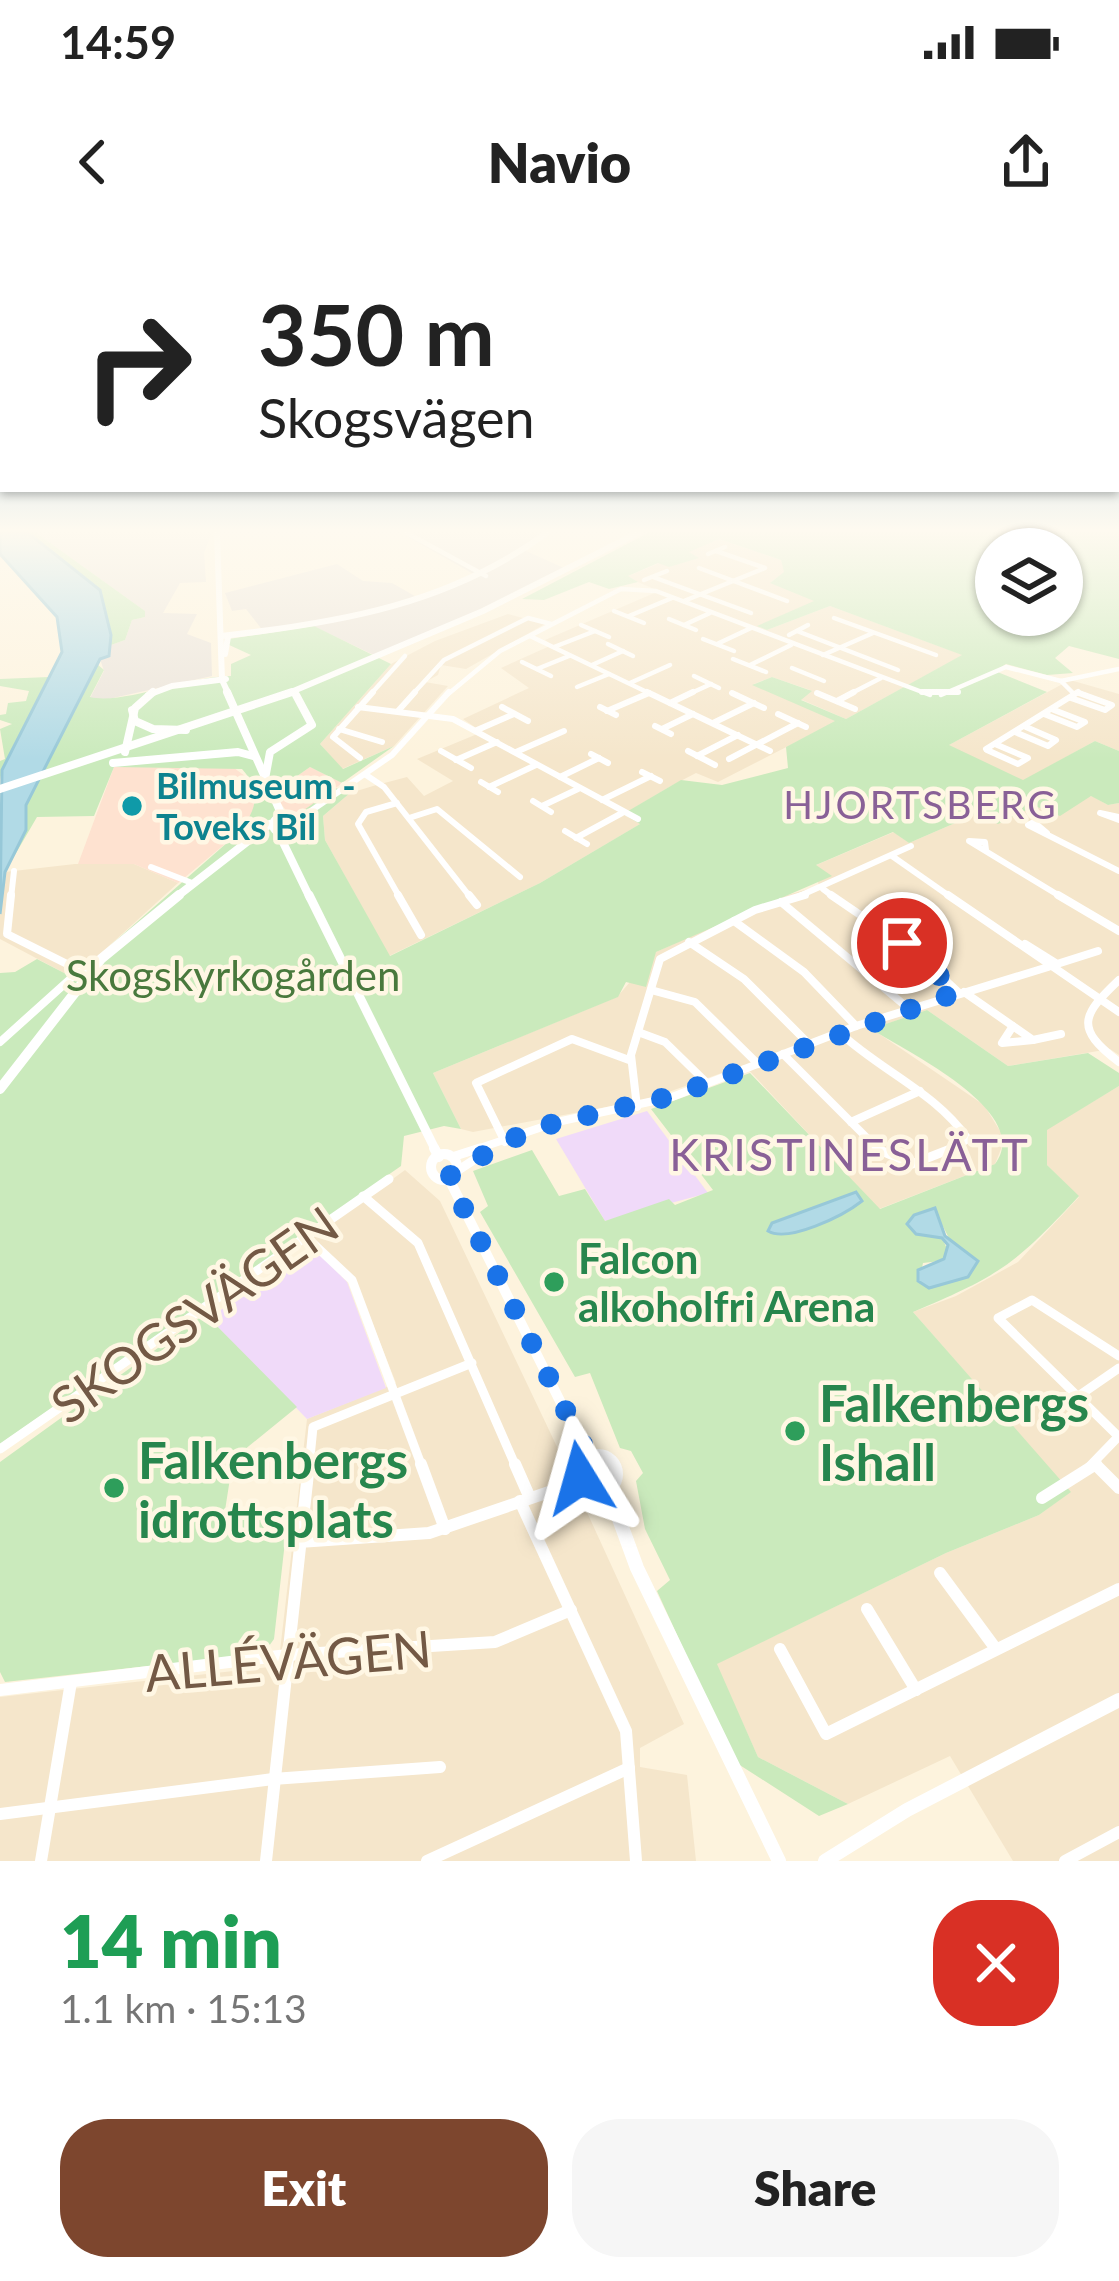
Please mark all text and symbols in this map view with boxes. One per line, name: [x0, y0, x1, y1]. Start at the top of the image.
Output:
text: 14:59: [60, 15, 176, 69]
icon: back: [60, 129, 126, 195]
icon: share: [993, 129, 1059, 195]
text: Navio: [488, 130, 631, 195]
text: 350 m: [258, 283, 495, 384]
icon: right: [60, 288, 216, 444]
text: Skogsvägen: [258, 385, 535, 450]
map controls: [975, 528, 1083, 636]
button: layers: [975, 528, 1083, 636]
place label: Bilmuseum - Toveks Bil: [156, 763, 356, 848]
district label: HJORTSBERG: [783, 781, 1059, 827]
marker: Bilmuseum - Toveks Bil: [119, 793, 145, 819]
pin: [851, 892, 953, 994]
icon: arrive: [869, 910, 935, 976]
park label: Skogskyrkogården: [66, 950, 400, 1000]
district label: KRISTINESLÄTT: [669, 1127, 1031, 1181]
street label: SKOGSVÄGEN: [39, 1193, 349, 1435]
place label: Falcon alkoholfri Arena: [578, 1233, 875, 1331]
marker: Falcon alkoholfri Arena: [541, 1269, 567, 1295]
place label: Falkenbergs Ishall: [819, 1372, 1089, 1492]
position arrow: [517, 1415, 643, 1541]
marker: Falkenbergs Ishall: [782, 1418, 808, 1444]
place label: Falkenbergs idrottsplats: [138, 1429, 408, 1549]
marker: Falkenbergs idrottsplats: [101, 1475, 127, 1501]
street label: ALLÉVÄGEN: [142, 1617, 434, 1703]
text: 14 min: [60, 1897, 282, 1983]
button: close: [933, 1900, 1059, 2026]
text: 1.1 km · 15:13: [60, 1985, 307, 2031]
button: Exit: [60, 2119, 548, 2257]
button: Share: [572, 2119, 1059, 2257]

